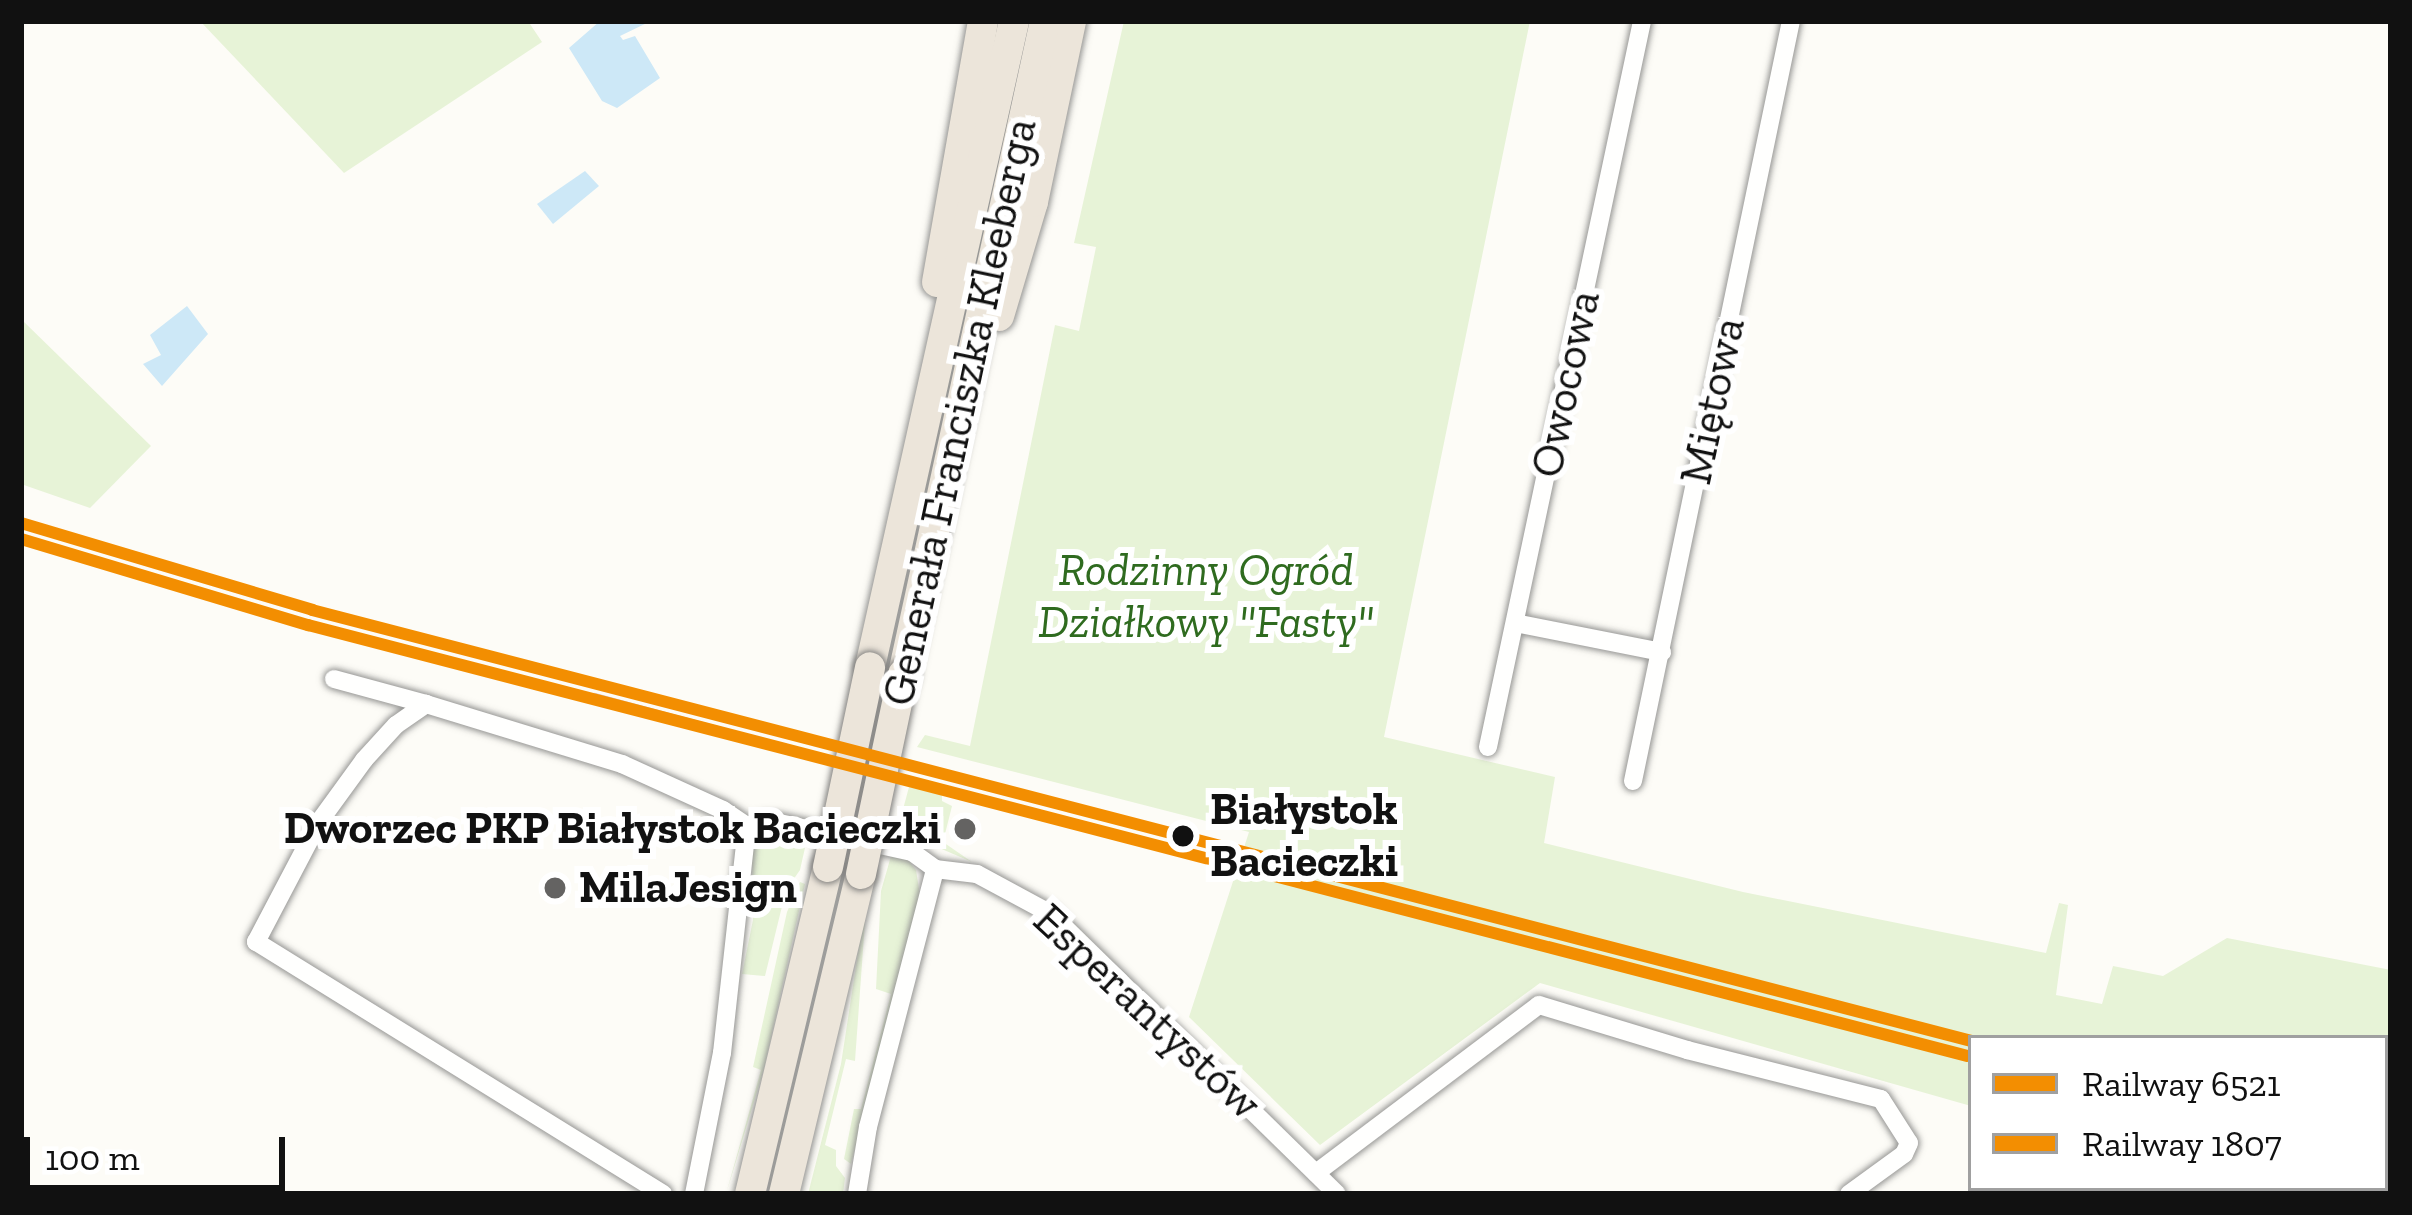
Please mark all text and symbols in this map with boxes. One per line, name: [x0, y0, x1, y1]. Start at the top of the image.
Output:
street label: Generała Franciszka Kleeberga: [871, 114, 1049, 710]
street label: Owocowa: [1520, 286, 1612, 482]
street label: Miętowa: [1669, 313, 1757, 489]
park label: Rodzinny Ogród Działkowy "Fasty": [1038, 544, 1374, 650]
place label: Białystok Bacieczki: [1210, 783, 1398, 889]
place label: Dworzec PKP Białystok Bacieczki: [283, 802, 941, 856]
marker: Dworzec PKP Białystok Bacieczki: [952, 816, 978, 842]
marker: Białystok Bacieczki: [1167, 820, 1199, 852]
place label: MilaJesign: [579, 861, 797, 915]
marker: MilaJesign: [542, 875, 568, 901]
street label: Esperantystów: [1022, 893, 1272, 1131]
legend: [1968, 1035, 2388, 1191]
text: Railway 6521: [2082, 1062, 2281, 1105]
scale bar: [30, 1113, 291, 1187]
text: Railway 1807: [2082, 1122, 2282, 1165]
text: 100 m: [45, 1136, 140, 1179]

